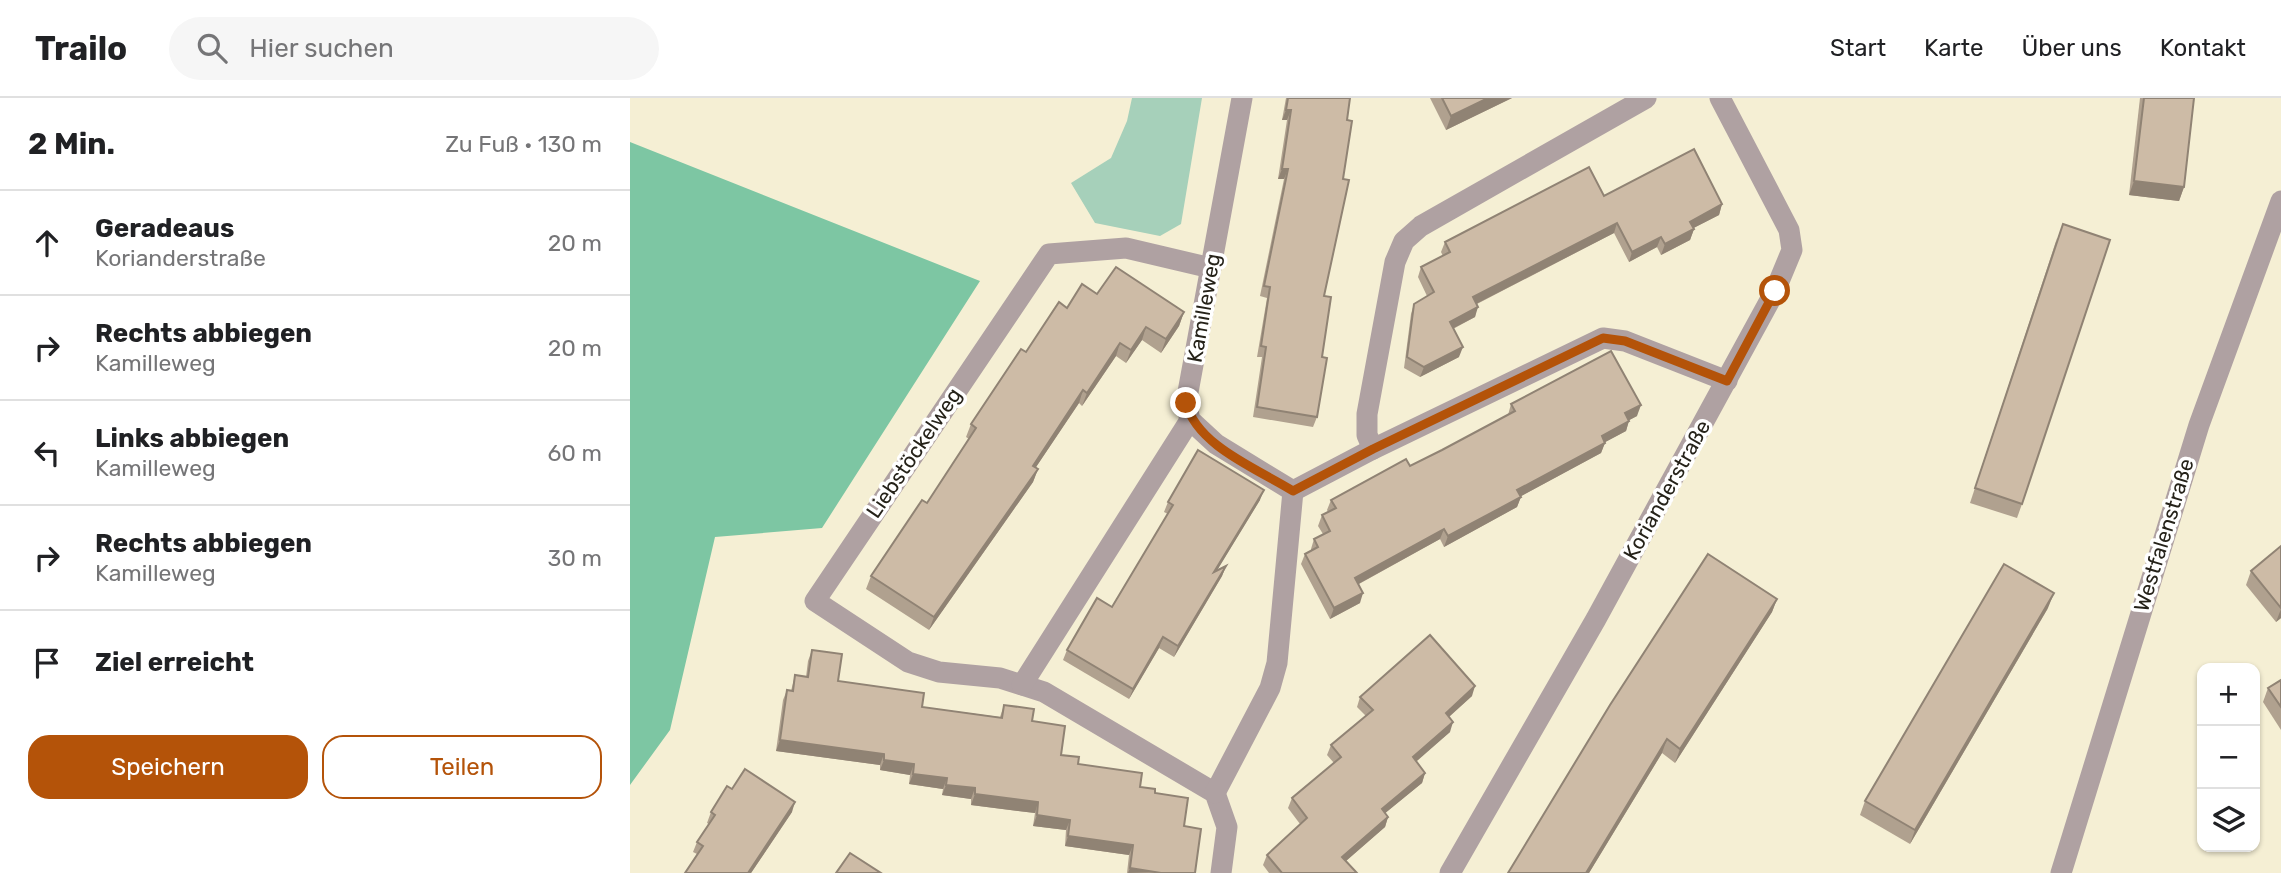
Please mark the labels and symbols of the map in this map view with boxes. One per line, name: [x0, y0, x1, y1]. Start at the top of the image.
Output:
street label: Kamilleweg: [1182, 251, 1225, 364]
route start: [1759, 275, 1790, 306]
street label: Liebstöckelweg: [861, 383, 966, 523]
route end: [1170, 387, 1201, 418]
street label: Korianderstraße: [1618, 415, 1715, 564]
street label: Westfalenstraße: [2128, 455, 2199, 614]

